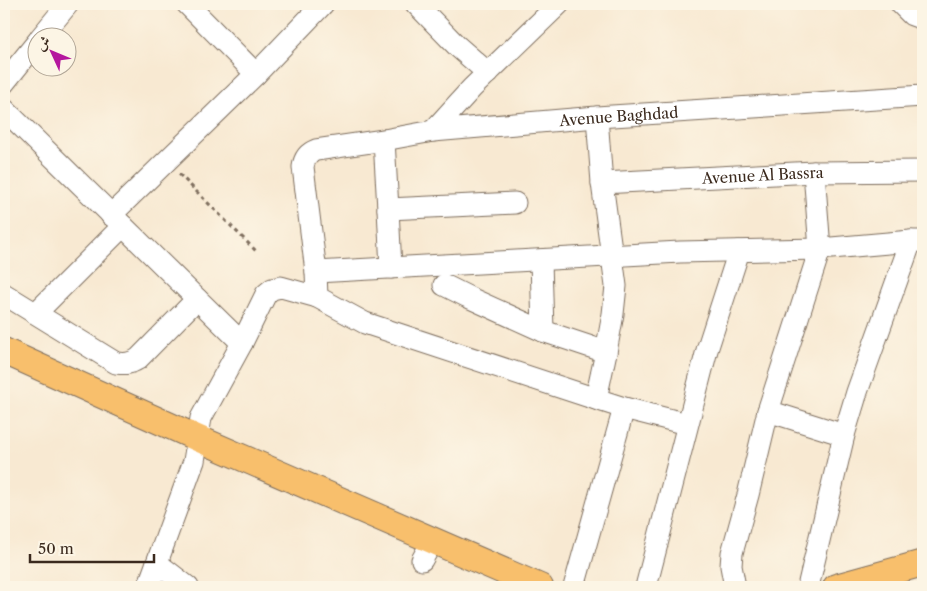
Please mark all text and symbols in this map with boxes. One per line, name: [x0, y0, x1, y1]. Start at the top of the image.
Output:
north arrow: [28, 28, 78, 78]
text: ش: [31, 32, 54, 54]
street label: Avenue Baghdad: [557, 102, 679, 130]
street label: Avenue Al Bassra: [700, 162, 824, 187]
scale bar: [30, 531, 154, 563]
text: 50 m: [38, 539, 74, 558]

